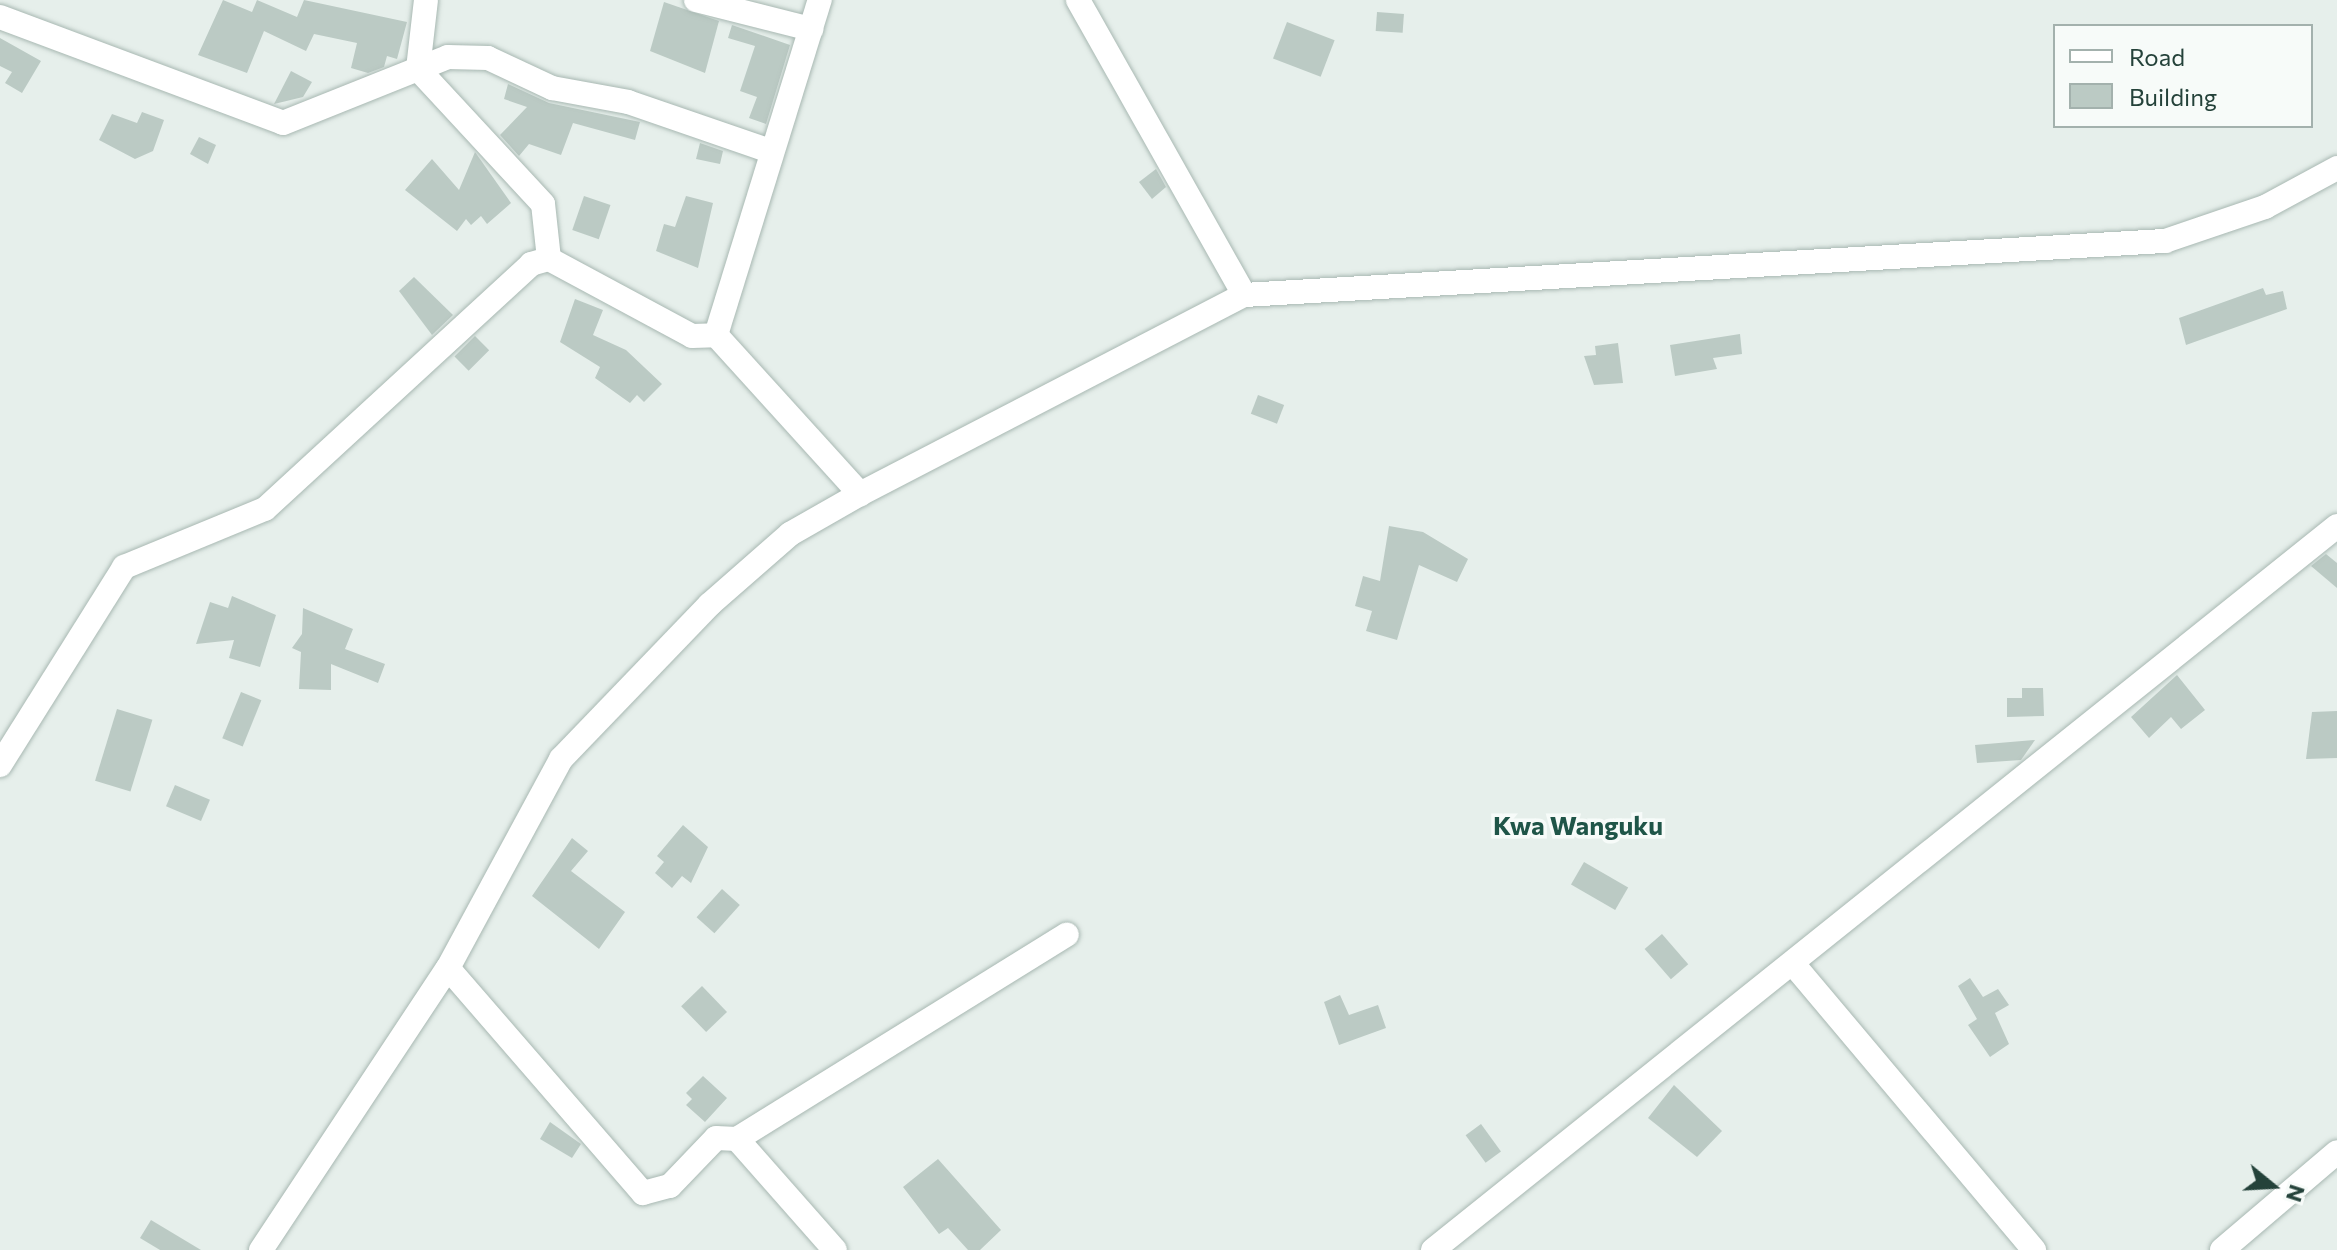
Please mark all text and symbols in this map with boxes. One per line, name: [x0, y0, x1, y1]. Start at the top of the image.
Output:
legend: [2053, 24, 2313, 128]
text: Road: [2129, 42, 2185, 71]
text: Building: [2129, 82, 2217, 111]
district label: Kwa Wanguku: [1493, 809, 1663, 841]
north arrow: [2233, 1146, 2313, 1226]
text: N: [2281, 1182, 2312, 1206]

